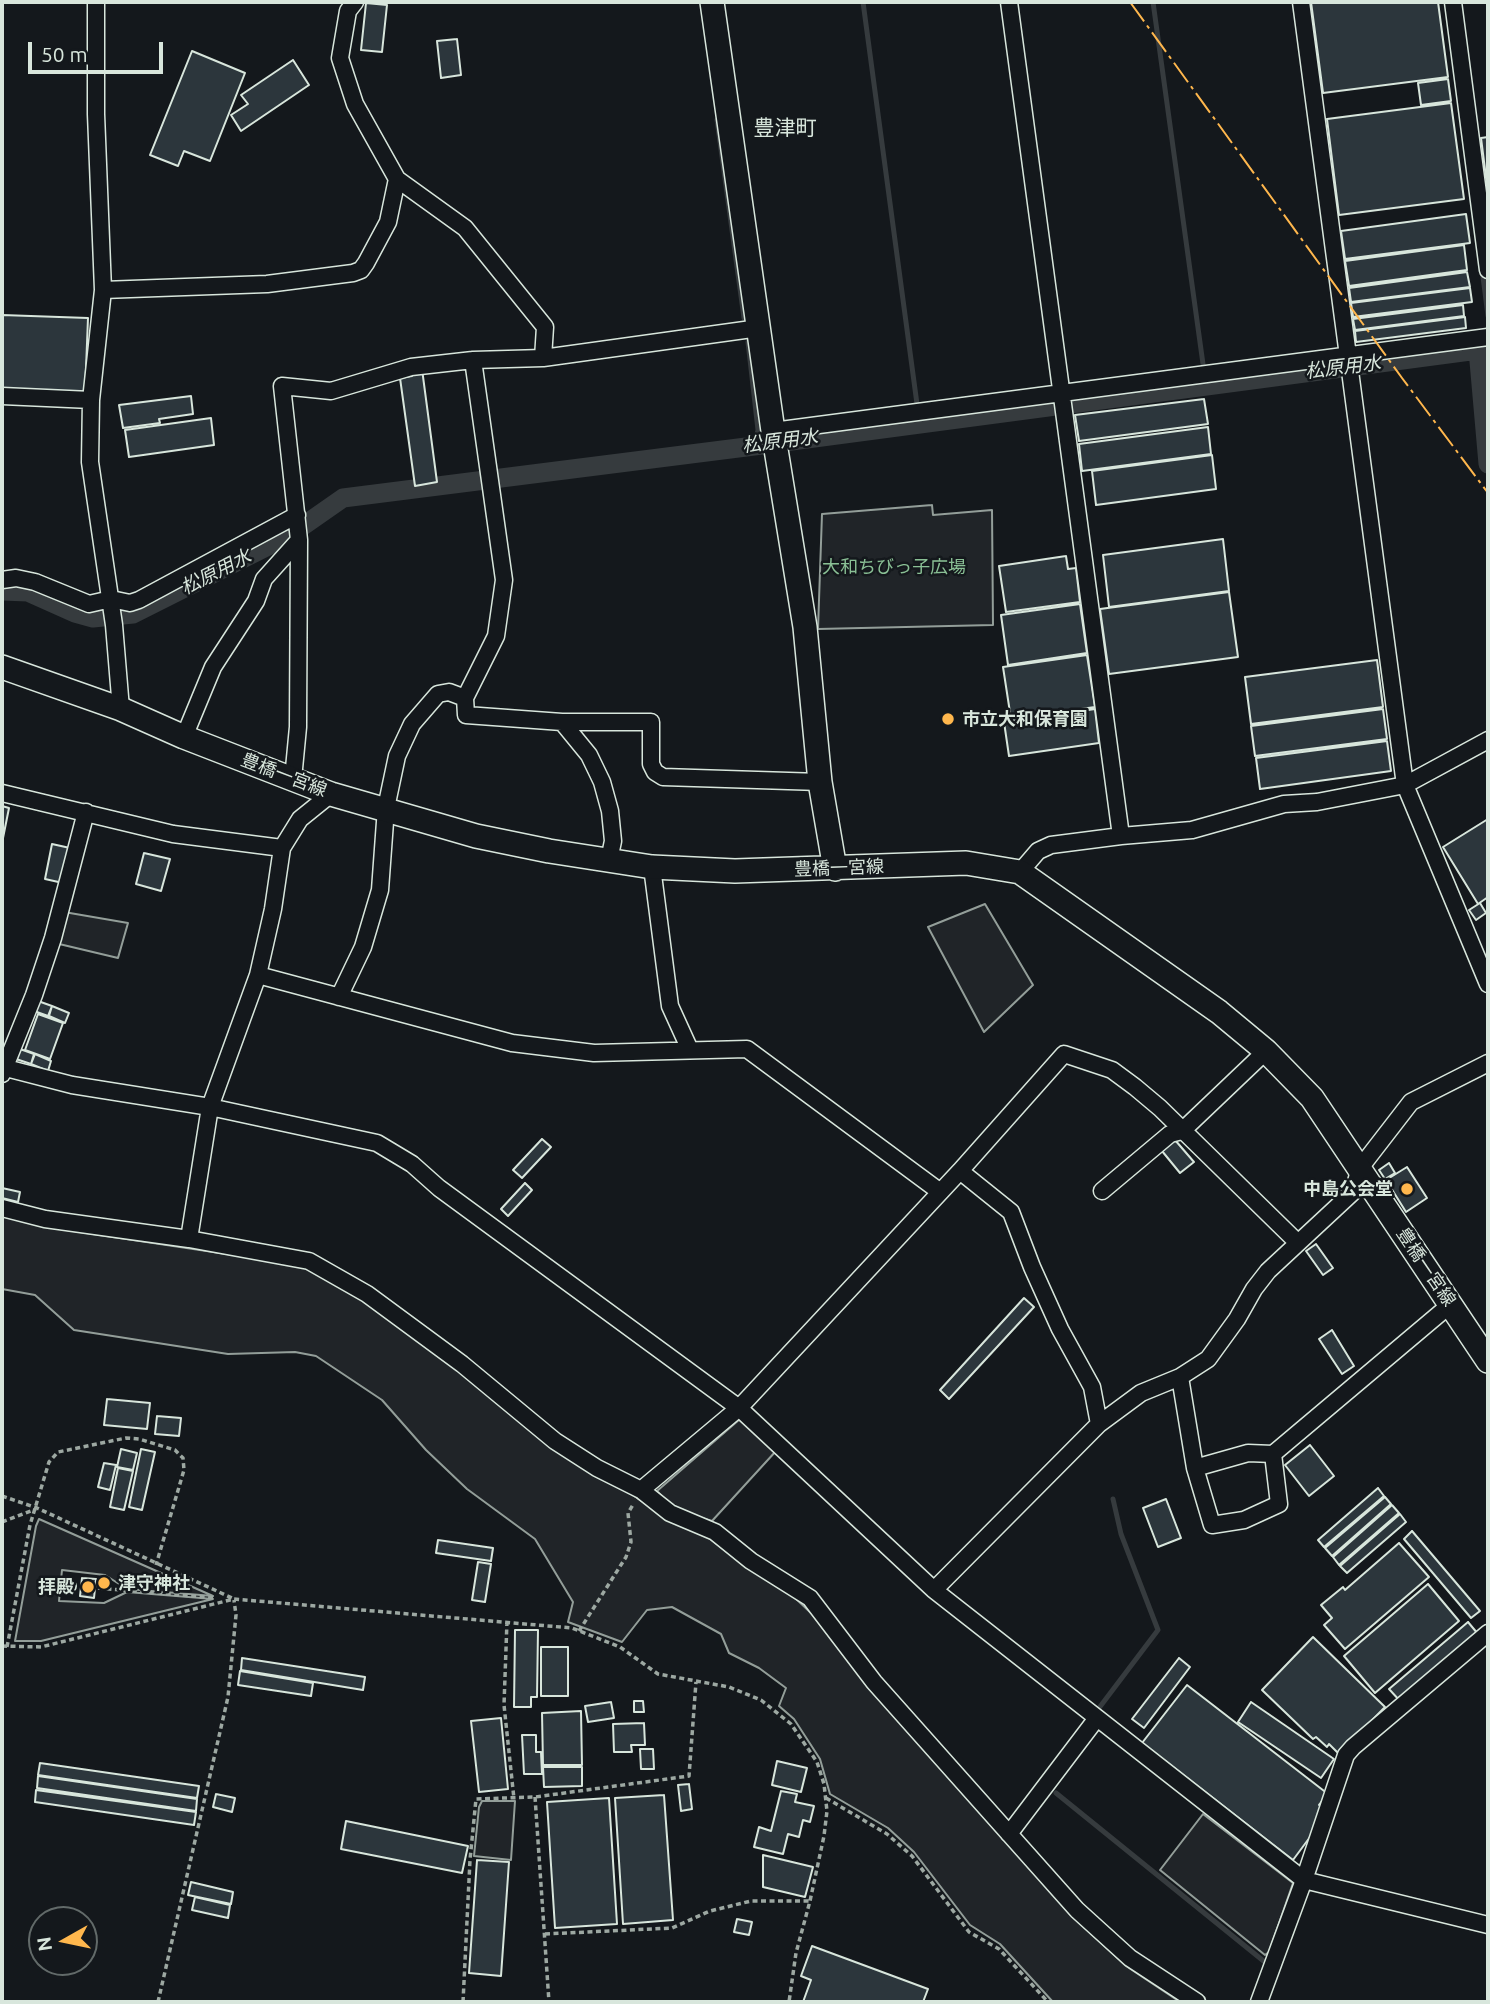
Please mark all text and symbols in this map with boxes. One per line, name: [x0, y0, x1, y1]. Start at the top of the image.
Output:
scale bar: [32, 28, 166, 72]
text: 50 m: [41, 42, 88, 66]
district label: 豊津町: [754, 115, 816, 141]
water label: 松原用水: [1304, 351, 1382, 383]
water label: 松原用水: [741, 425, 819, 457]
water label: 松原用水: [177, 545, 255, 599]
park label: 大和ちびっ子広場: [822, 556, 966, 578]
place label: 市立大和保育園: [962, 708, 1088, 730]
marker: 市立大和保育園: [940, 711, 956, 727]
street label: 豊橋一宮線: [238, 749, 330, 801]
street label: 豊橋一宮線: [794, 856, 884, 880]
place label: 中島公会堂: [1303, 1178, 1393, 1200]
marker: 中島公会堂: [1399, 1181, 1415, 1197]
street label: 豊橋一宮線: [1392, 1224, 1460, 1310]
place label: 津守神社: [118, 1572, 190, 1594]
marker: 津守神社: [96, 1575, 112, 1591]
place label: 拝殿: [38, 1576, 74, 1598]
marker: 拝殿: [80, 1579, 96, 1595]
north arrow: [28, 1906, 98, 1976]
text: N: [32, 1935, 56, 1953]

